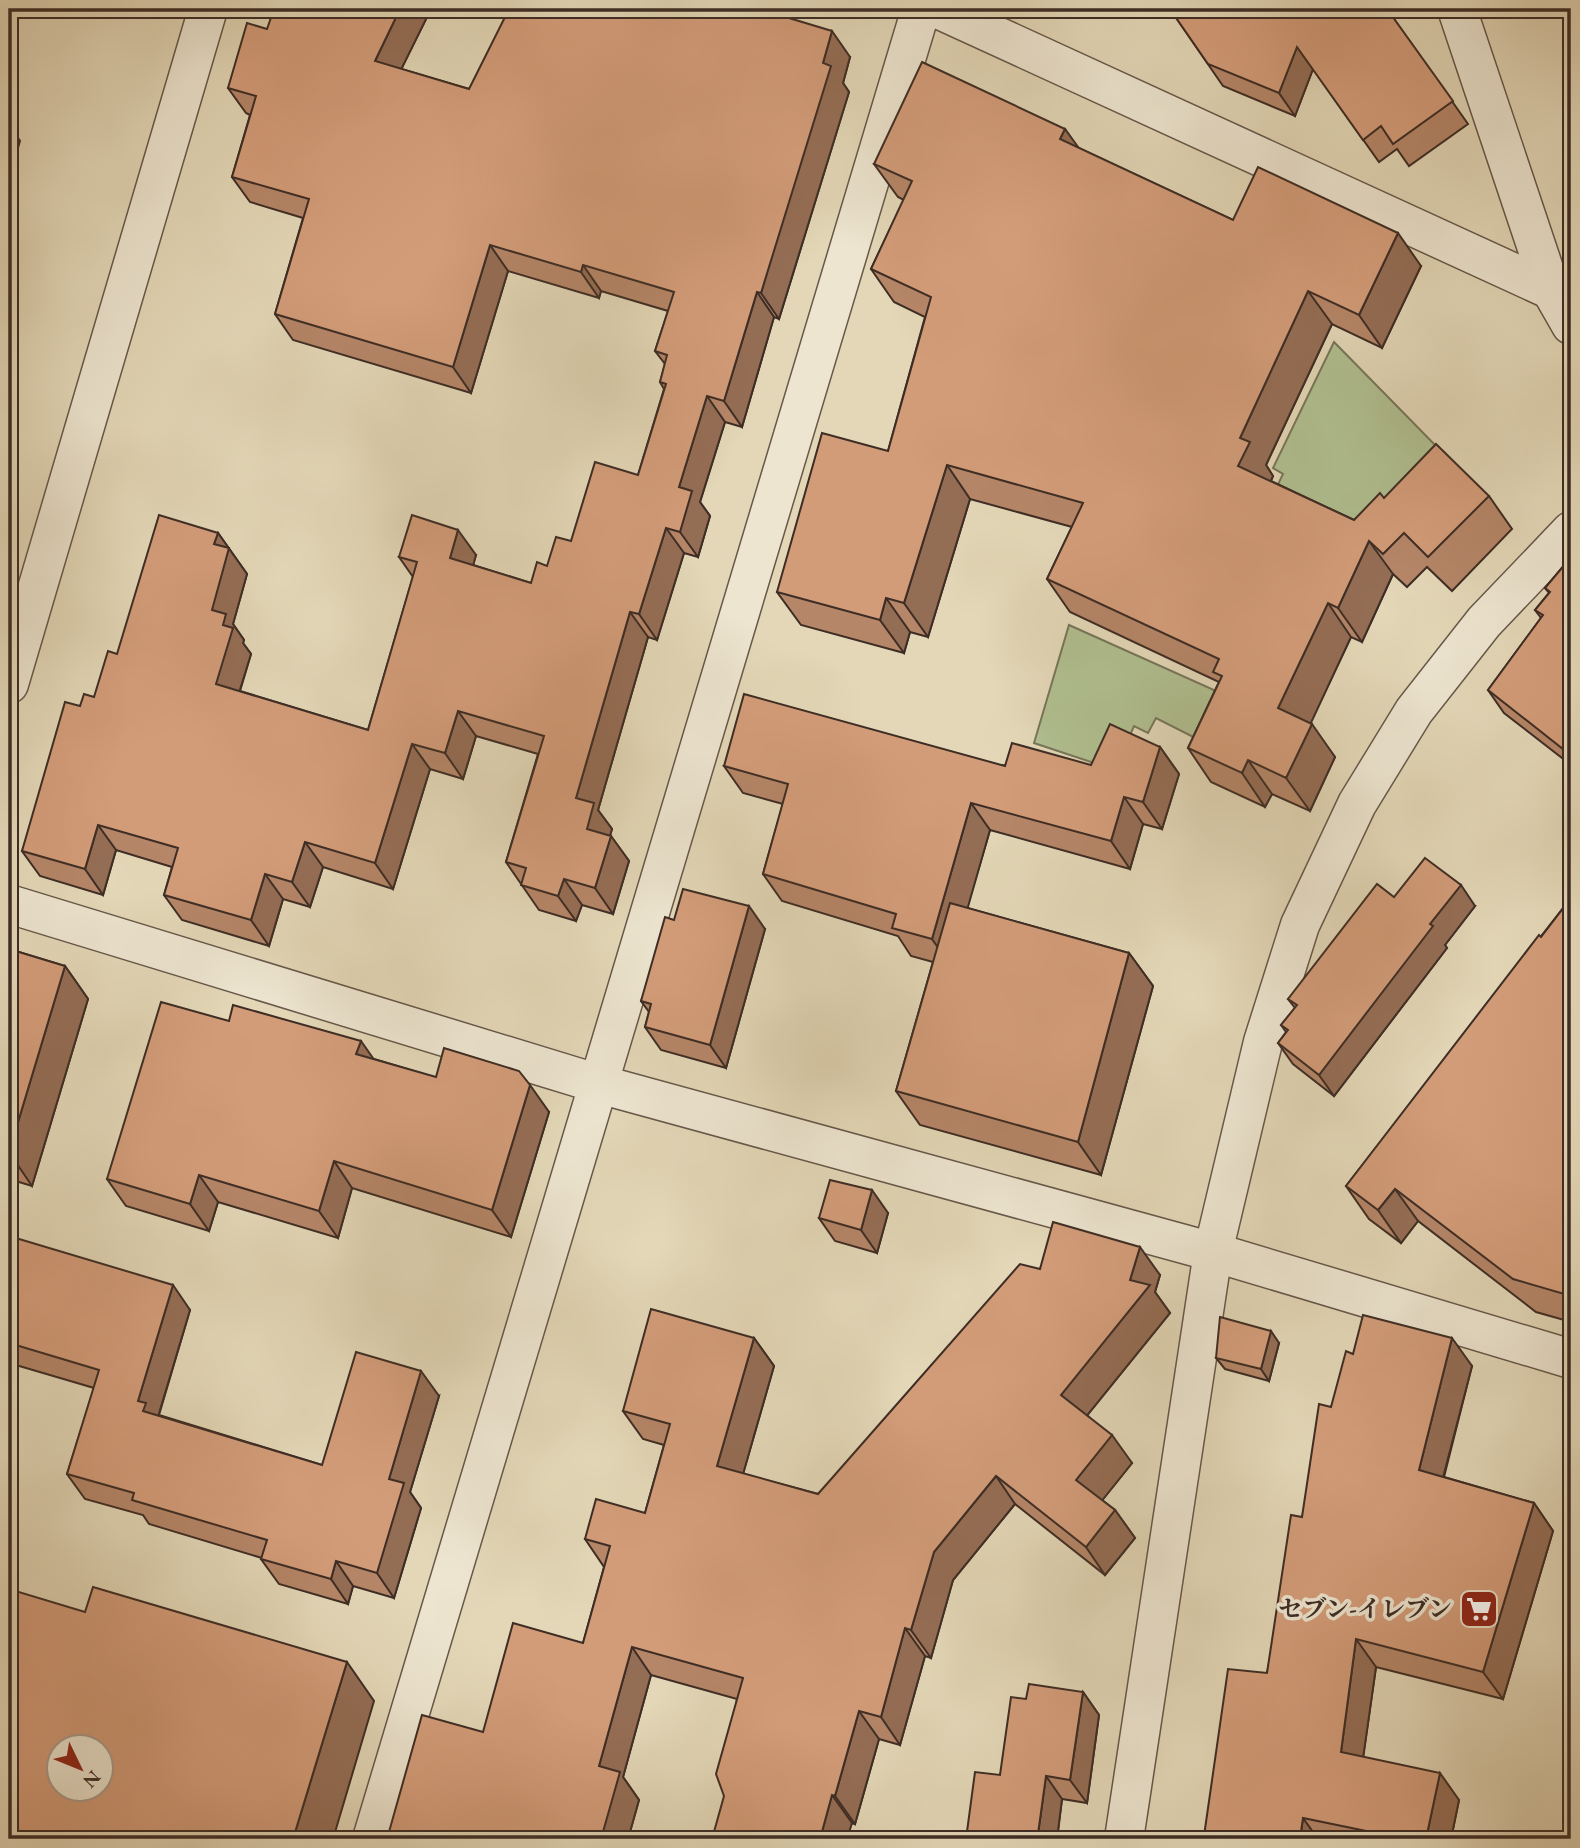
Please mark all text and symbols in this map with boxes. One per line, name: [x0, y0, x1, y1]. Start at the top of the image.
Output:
supermarket icon: セブン-イレブン: [1458, 1588, 1500, 1630]
place label: セブン-イレブン: [1278, 1593, 1452, 1624]
north arrow: [46, 1732, 116, 1802]
text: N: [77, 1765, 106, 1794]

